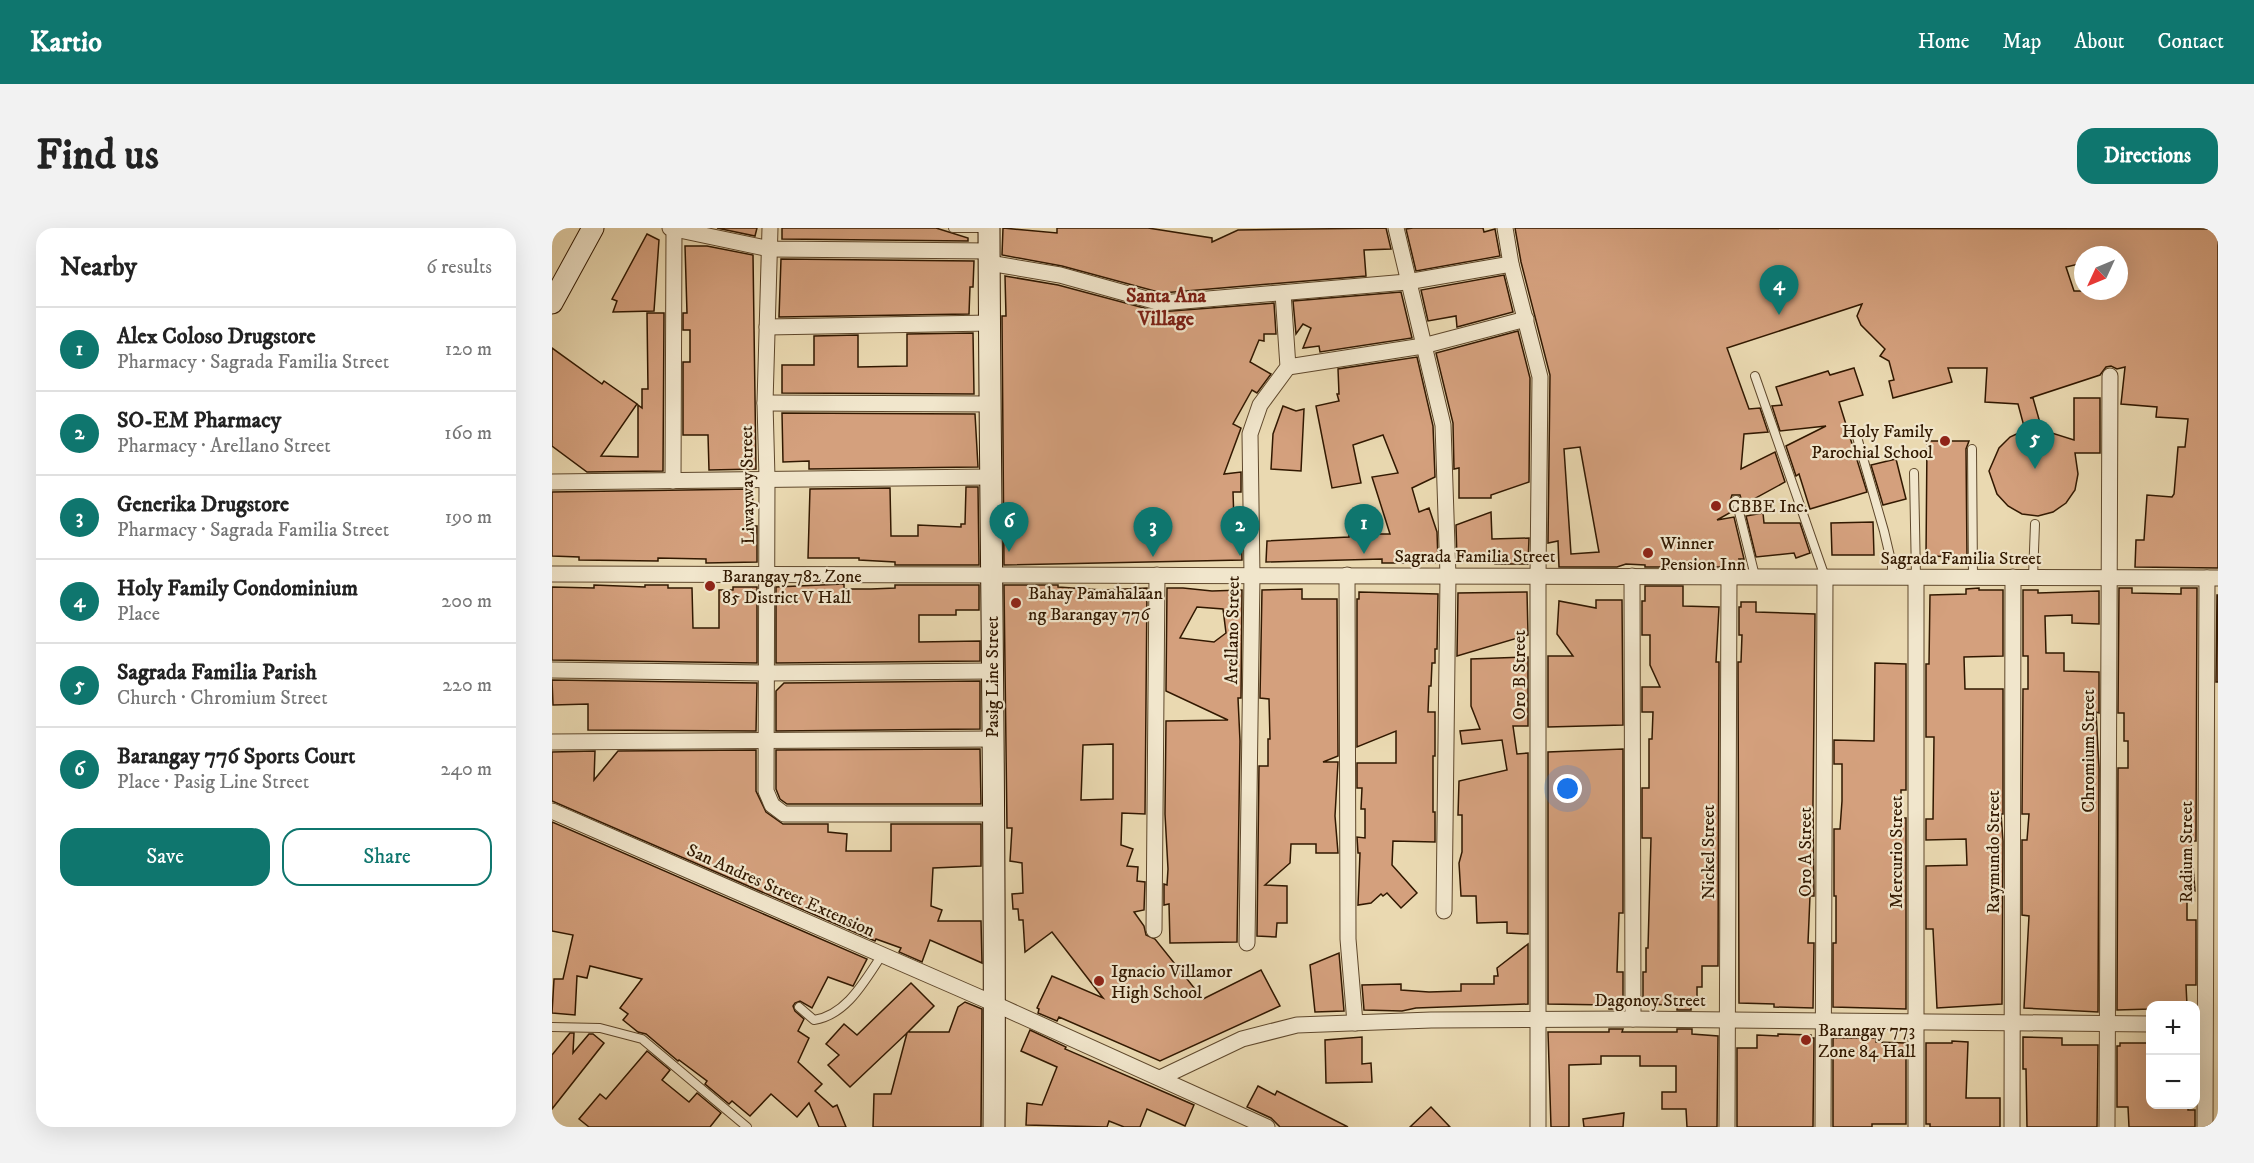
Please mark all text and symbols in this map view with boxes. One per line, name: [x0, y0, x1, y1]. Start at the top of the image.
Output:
text: Kartio: [30, 25, 102, 60]
text: Home: [1918, 29, 1970, 55]
text: Map: [2003, 29, 2041, 55]
text: About: [2074, 29, 2125, 55]
text: Contact: [2158, 29, 2224, 55]
button: Directions: [2077, 128, 2218, 184]
text: Find us: [36, 130, 159, 182]
north arrow: [2074, 246, 2128, 300]
text: Nearby: [60, 251, 137, 284]
text: 6 results: [426, 255, 492, 280]
pin: 4: [1760, 266, 1798, 315]
district label: Santa Ana Village: [1126, 284, 1207, 332]
text: Alex Coloso Drugstore: [117, 323, 316, 350]
text: 1: [76, 337, 83, 362]
text: 120 m: [445, 337, 492, 362]
text: Pharmacy · Sagrada Familia Street: [117, 350, 389, 375]
text: SO-EM Pharmacy: [117, 407, 281, 434]
pin: 5: [2016, 420, 2054, 469]
text: 2: [75, 421, 84, 446]
text: 160 m: [444, 421, 492, 446]
place label: Holy Family Parochial School: [1811, 421, 1934, 464]
street label: Liwayway Street: [736, 425, 760, 545]
text: Pharmacy · Arellano Street: [117, 434, 331, 459]
marker: Holy Family Parochial School: [1938, 434, 1952, 448]
text: Generika Drugstore: [117, 491, 289, 518]
place label: CBBE Inc.: [1728, 496, 1808, 518]
marker: CBBE Inc.: [1709, 499, 1723, 513]
pin: 6: [990, 502, 1028, 552]
pin: 1: [1344, 504, 1384, 554]
text: 3: [76, 505, 83, 530]
text: 190 m: [445, 505, 492, 530]
pin: 2: [1220, 506, 1260, 556]
pin: 3: [1134, 508, 1172, 557]
text: Pharmacy · Sagrada Familia Street: [117, 518, 389, 543]
place label: Winner Pension Inn: [1659, 533, 1747, 576]
street label: Sagrada Familia Street: [1394, 546, 1556, 568]
marker: Winner Pension Inn: [1641, 546, 1655, 560]
street label: Sagrada Familia Street: [1880, 548, 2042, 570]
place label: Barangay 782 Zone 85 District V Hall: [722, 566, 862, 609]
text: Holy Family Condominium: [117, 575, 358, 602]
street label: Arellano Street: [1221, 575, 1245, 685]
marker: Barangay 782 Zone 85 District V Hall: [703, 579, 717, 593]
place label: Bahay Pamahalaan ng Barangay 776: [1028, 583, 1163, 626]
text: 4: [74, 589, 85, 614]
text: 200 m: [441, 589, 492, 614]
marker: Bahay Pamahalaan ng Barangay 776: [1009, 596, 1023, 610]
text: Place: [117, 602, 160, 627]
street label: Pasig Line Street: [982, 616, 1004, 738]
street label: Oro B Street: [1509, 630, 1531, 720]
text: Sagrada Familia Parish: [117, 659, 317, 686]
text: 5: [75, 673, 84, 698]
text: 220 m: [442, 673, 492, 698]
text: Church · Chromium Street: [117, 686, 328, 711]
street label: Chromium Street: [2078, 689, 2100, 813]
text: Barangay 776 Sports Court: [117, 743, 355, 770]
text: 6: [74, 757, 85, 782]
text: 240 m: [441, 757, 492, 782]
text: Place · Pasig Line Street: [117, 770, 309, 795]
your location: [1553, 774, 1582, 803]
street label: Raymundo Street: [1983, 790, 2005, 914]
street label: Mercurio Street: [1886, 795, 1908, 909]
street label: Radium Street: [2176, 801, 2198, 903]
street label: Nickel Street: [1698, 804, 1720, 899]
street label: Oro A Street: [1795, 807, 1817, 897]
button: Save: [60, 828, 270, 886]
button: Share: [282, 828, 492, 886]
street label: San Andres Street Extension: [683, 839, 879, 943]
place label: Ignacio Villamor High School: [1111, 961, 1233, 1004]
marker: Ignacio Villamor High School: [1092, 974, 1106, 988]
street label: Dagonoy Street: [1594, 990, 1706, 1012]
map controls: [2146, 1001, 2200, 1109]
button: +: [2146, 1001, 2200, 1055]
place label: Barangay 773 Zone 84 Hall: [1818, 1020, 1916, 1063]
marker: Barangay 773 Zone 84 Hall: [1799, 1033, 1813, 1047]
button: −: [2146, 1055, 2200, 1109]

